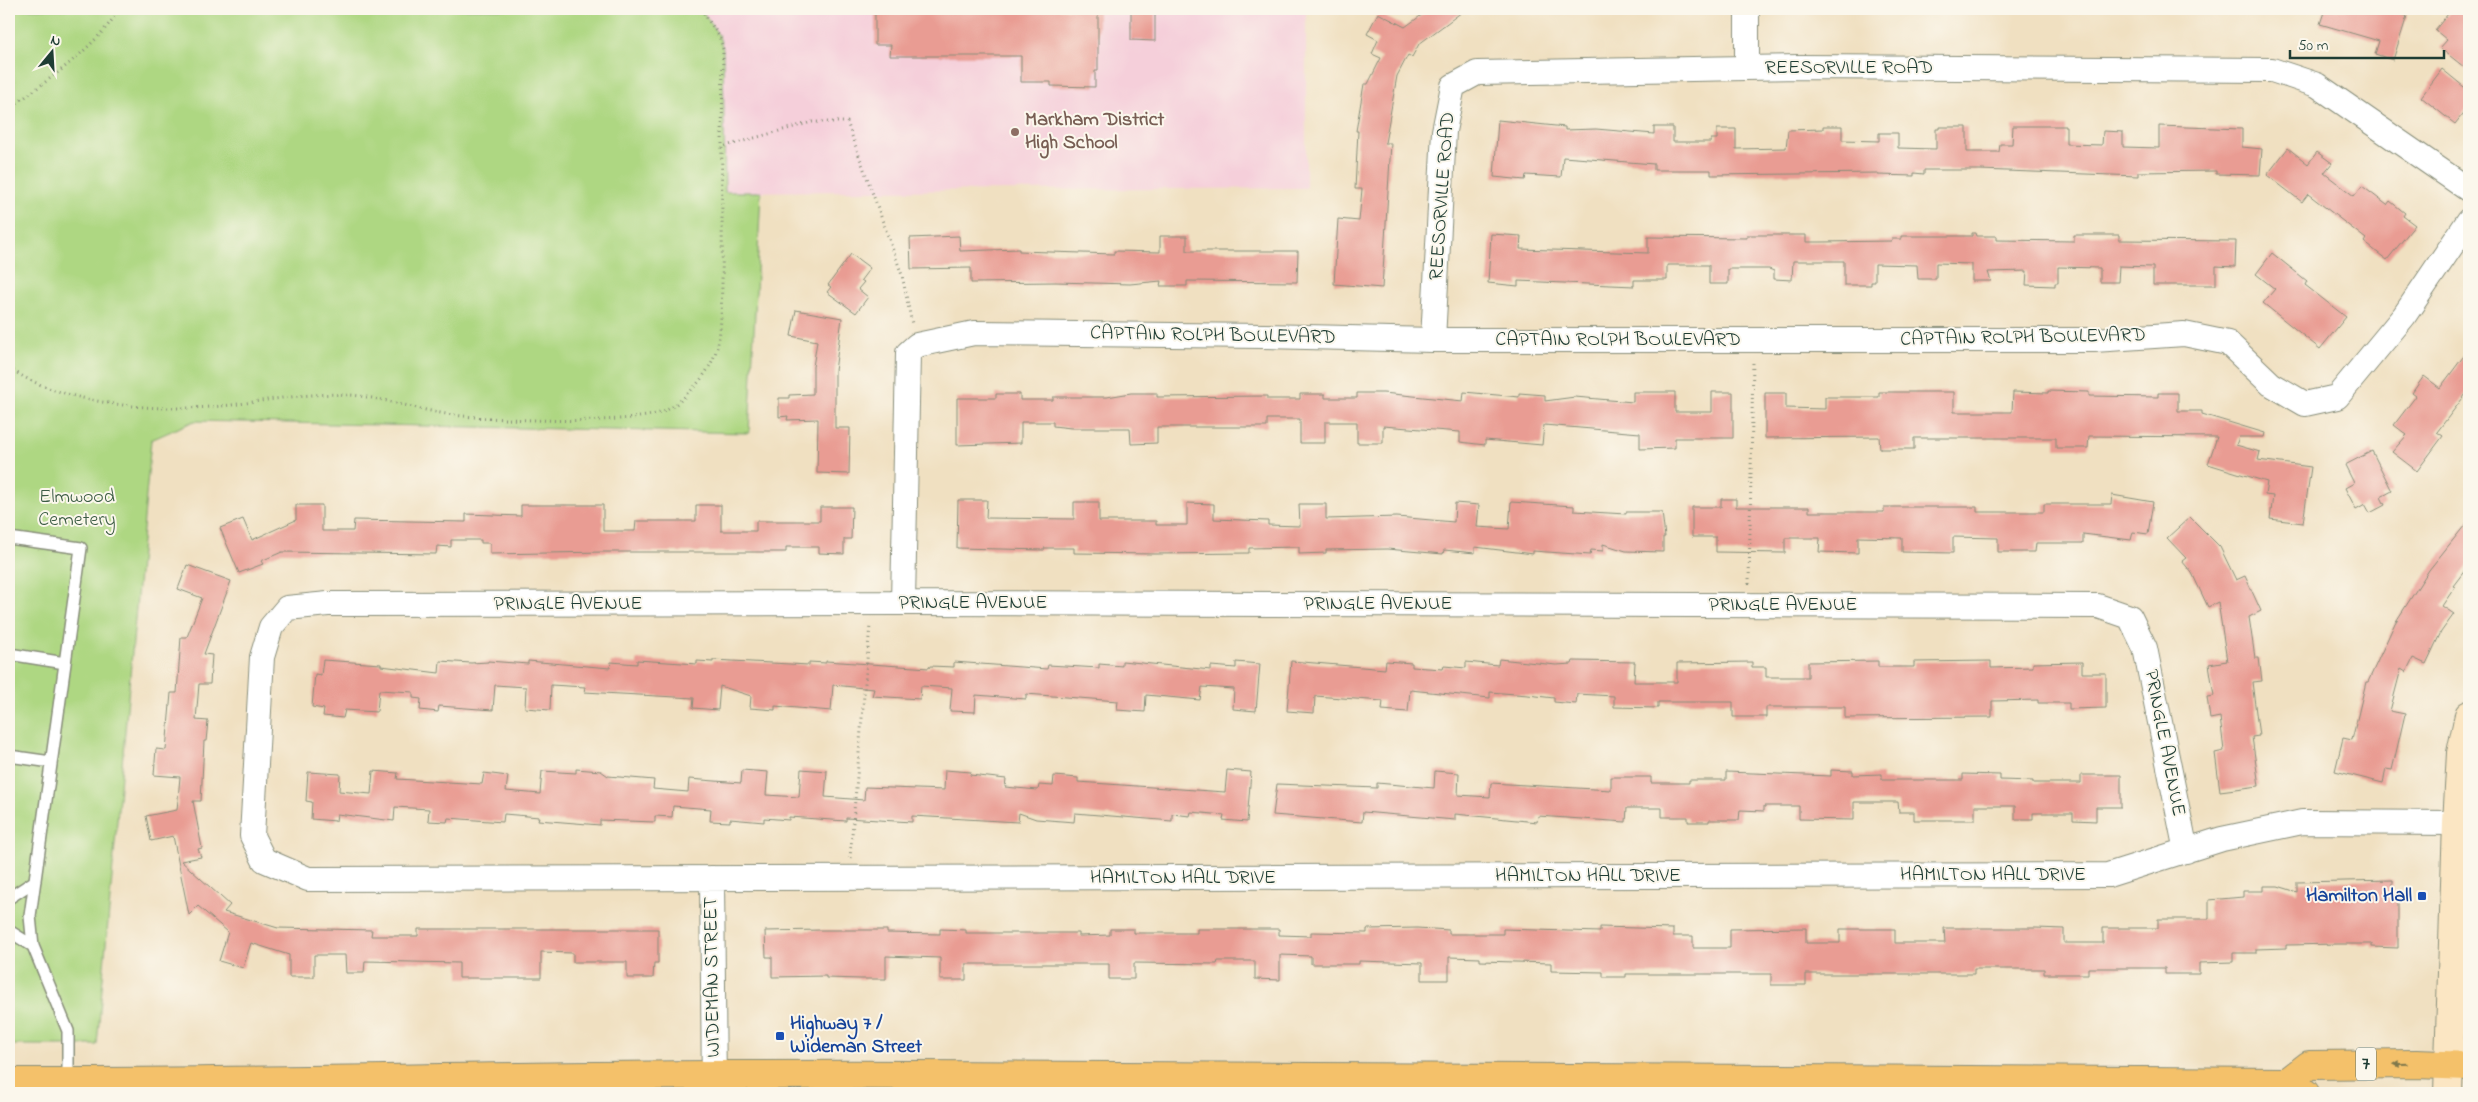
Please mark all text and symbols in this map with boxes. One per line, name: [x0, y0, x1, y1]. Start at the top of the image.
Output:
north arrow: [28, 28, 78, 78]
scale bar: [2290, 28, 2444, 60]
text: N: [48, 30, 63, 53]
text: 50 m: [2298, 35, 2329, 57]
street label: REESORVILLE ROAD: [1765, 54, 1933, 83]
place label: Markham District High School: [1025, 106, 1165, 159]
street label: REESORVILLE ROAD: [1423, 111, 1463, 281]
marker: Markham District High School: [1009, 126, 1021, 138]
street label: CAPTAIN ROLPH BOULEVARD: [1090, 319, 1336, 353]
street label: CAPTAIN ROLPH BOULEVARD: [1900, 321, 2146, 355]
street label: CAPTAIN ROLPH BOULEVARD: [1495, 326, 1741, 355]
park label: Elmwood Cemetery: [38, 483, 116, 535]
street label: PRINGLE AVENUE: [899, 589, 1047, 618]
street label: PRINGLE AVENUE: [494, 590, 642, 619]
street label: PRINGLE AVENUE: [1304, 590, 1452, 619]
street label: PRINGLE AVENUE: [1709, 591, 1857, 620]
street label: PRINGLE AVENUE: [2136, 667, 2192, 819]
street label: HAMILTON HALL DRIVE: [1900, 861, 2086, 890]
street label: HAMILTON HALL DRIVE: [1495, 862, 1681, 891]
street label: HAMILTON HALL DRIVE: [1090, 864, 1276, 893]
place label: Hamilton Hall: [2306, 882, 2412, 911]
marker: Hamilton Hall: [2416, 890, 2428, 902]
street label: WIDEMAN STREET: [697, 896, 729, 1058]
place label: Highway 7 / Wideman Street: [790, 1010, 922, 1062]
marker: Highway 7 / Wideman Street: [774, 1030, 786, 1042]
road number: 7: [2356, 1048, 2376, 1080]
one-way arrow: [2393, 1060, 2409, 1068]

